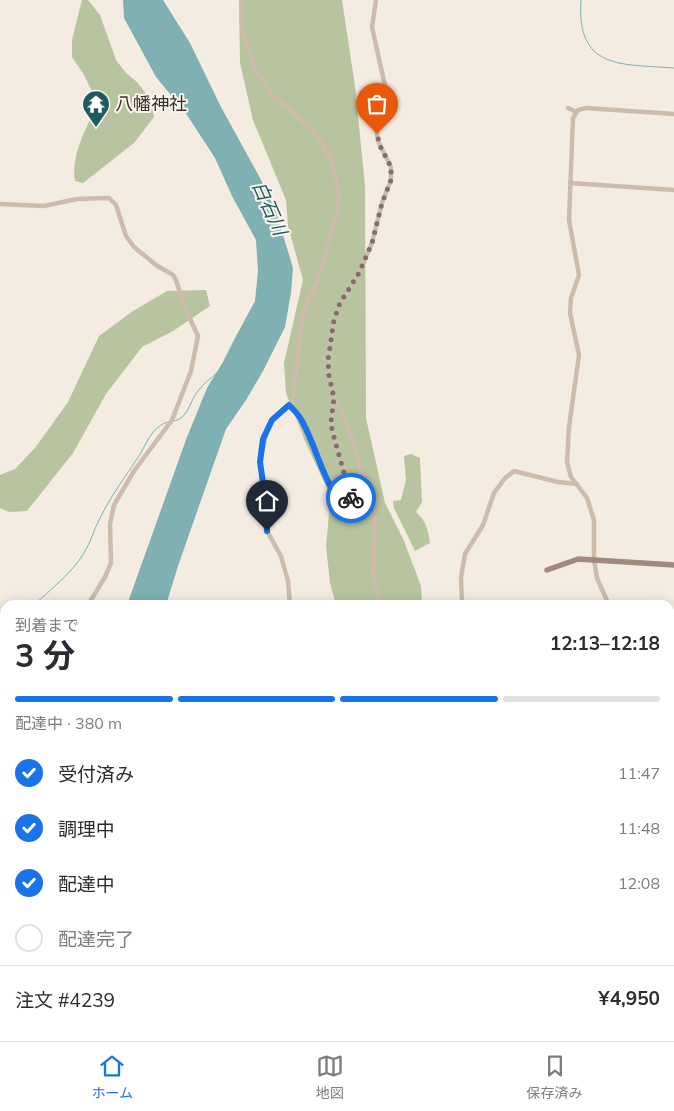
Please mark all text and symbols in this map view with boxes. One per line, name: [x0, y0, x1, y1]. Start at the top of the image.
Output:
pin: [356, 83, 398, 134]
temple icon: 八幡神社: [81, 89, 111, 128]
icon: bag: [363, 90, 391, 118]
place label: 八幡神社: [115, 92, 187, 115]
water label: 白石川: [247, 177, 293, 241]
courier: [326, 473, 376, 523]
pin: [246, 480, 288, 531]
icon: bike: [337, 484, 365, 512]
icon: home: [253, 487, 281, 515]
text: 到着まで: [15, 615, 79, 635]
text: 12:13–12:18: [550, 631, 660, 655]
text: 3 分: [15, 635, 75, 675]
text: 配達中 · 380 m: [15, 713, 122, 733]
icon: check: [15, 759, 43, 787]
text: 受付済み: [58, 762, 134, 786]
text: 11:47: [618, 763, 660, 783]
icon: check: [15, 814, 43, 842]
text: 調理中: [58, 817, 115, 841]
text: 11:48: [618, 818, 660, 838]
icon: check: [15, 869, 43, 897]
text: 配達中: [58, 872, 115, 896]
text: 12:08: [618, 873, 660, 893]
text: 配達完了: [58, 927, 134, 951]
text: ¥4,950: [598, 986, 660, 1010]
text: 注文 #4239: [15, 988, 115, 1012]
tab: ホーム: [91, 1052, 133, 1102]
tab: 地図: [316, 1052, 344, 1102]
tab: 保存済み: [527, 1052, 583, 1102]

